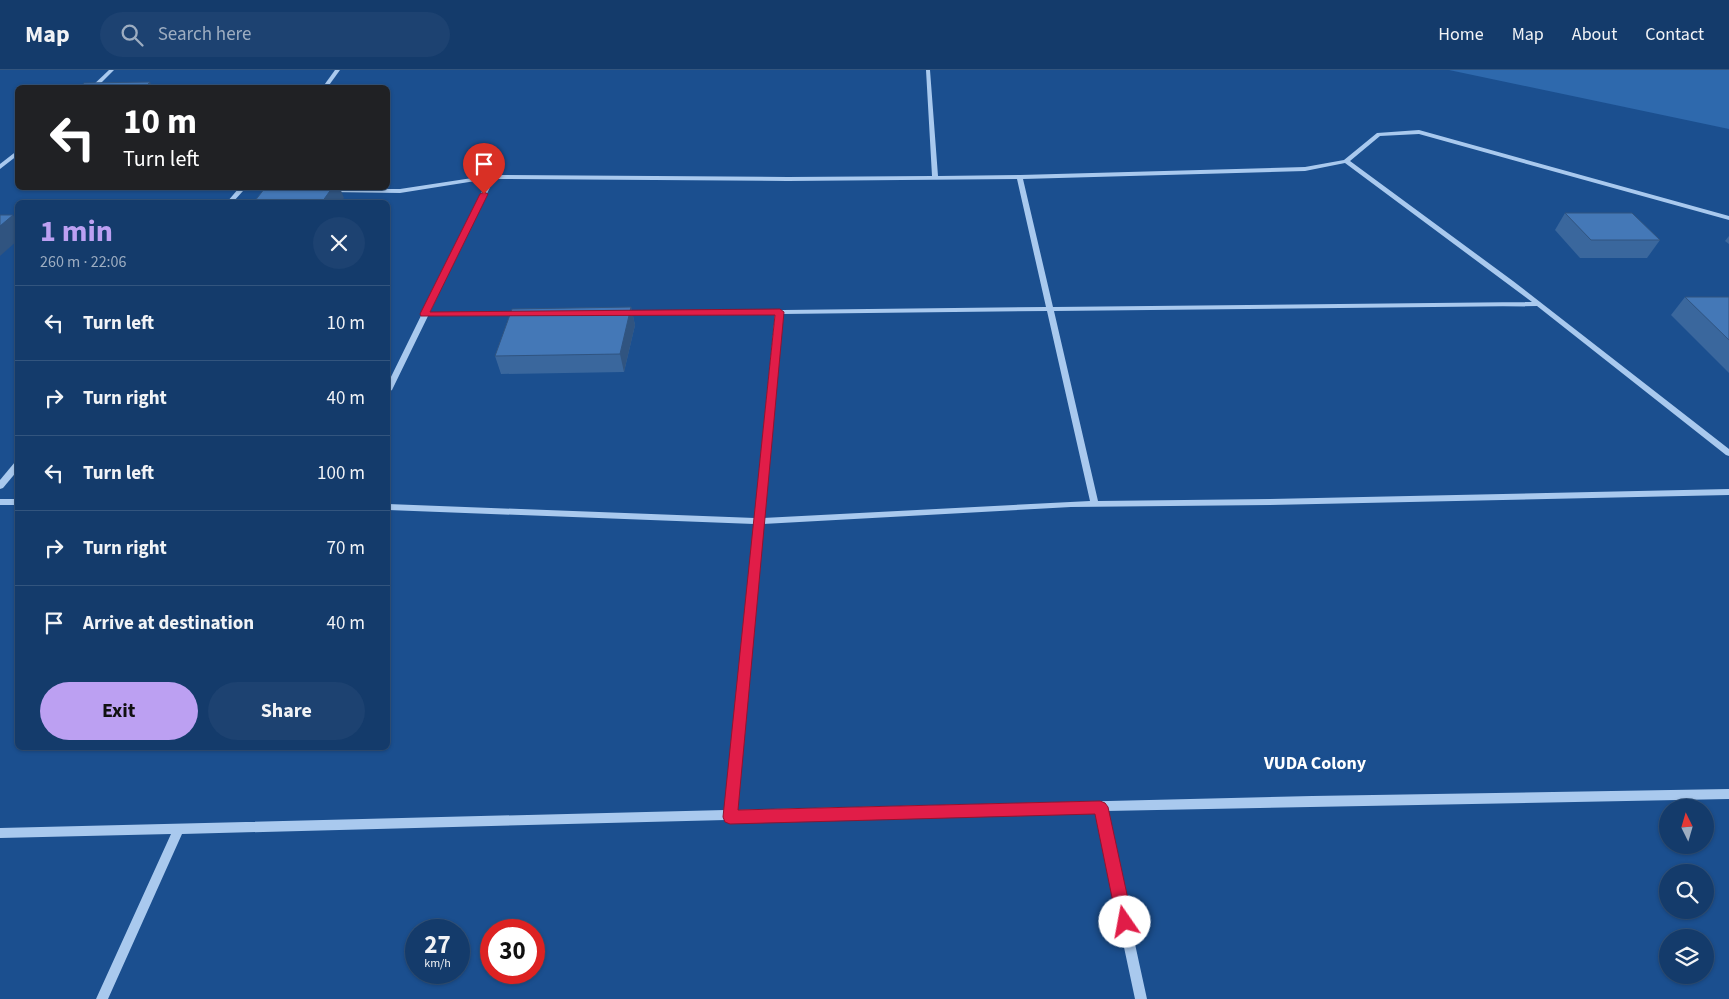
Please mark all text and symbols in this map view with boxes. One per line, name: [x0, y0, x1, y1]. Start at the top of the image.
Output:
search box: [100, 12, 450, 57]
text: Map: [25, 17, 70, 52]
icon: search: [118, 21, 146, 49]
text: Search here: [158, 21, 251, 48]
text: Home: [1438, 22, 1484, 47]
text: Map: [1512, 22, 1544, 47]
text: About: [1572, 22, 1617, 47]
text: Contact: [1645, 22, 1704, 47]
text: 10 m: [123, 97, 197, 147]
icon: left: [40, 105, 105, 170]
text: Turn left: [123, 143, 199, 175]
pin: [463, 143, 505, 194]
icon: arrive: [470, 150, 498, 178]
text: 1 min: [40, 210, 113, 253]
button: close: [313, 217, 365, 269]
text: 260 m · 22:06: [40, 251, 127, 273]
icon: left: [40, 309, 68, 337]
text: Turn left: [83, 310, 154, 337]
text: 10 m: [327, 310, 365, 337]
icon: right: [40, 384, 68, 412]
text: Turn right: [83, 385, 167, 412]
text: 40 m: [327, 385, 365, 412]
icon: left: [40, 459, 68, 487]
text: Turn left: [83, 460, 154, 487]
text: 100 m: [317, 460, 365, 487]
icon: right: [40, 534, 68, 562]
text: Turn right: [83, 535, 167, 562]
text: 70 m: [327, 535, 365, 562]
icon: arrive: [40, 609, 68, 637]
text: Arrive at destination: [83, 610, 254, 637]
text: 40 m: [327, 610, 365, 637]
button: Exit: [40, 682, 198, 740]
button: Share: [208, 682, 365, 740]
district label: VUDA Colony: [1263, 751, 1367, 776]
north arrow: [1659, 799, 1714, 854]
map controls: [1659, 799, 1714, 984]
button: search: [1659, 864, 1714, 919]
position arrow: [1098, 895, 1150, 947]
speed limit sign: 30: [480, 919, 545, 984]
text: 27: [424, 927, 451, 963]
button: layers: [1659, 929, 1714, 984]
text: km/h: [424, 955, 451, 972]

